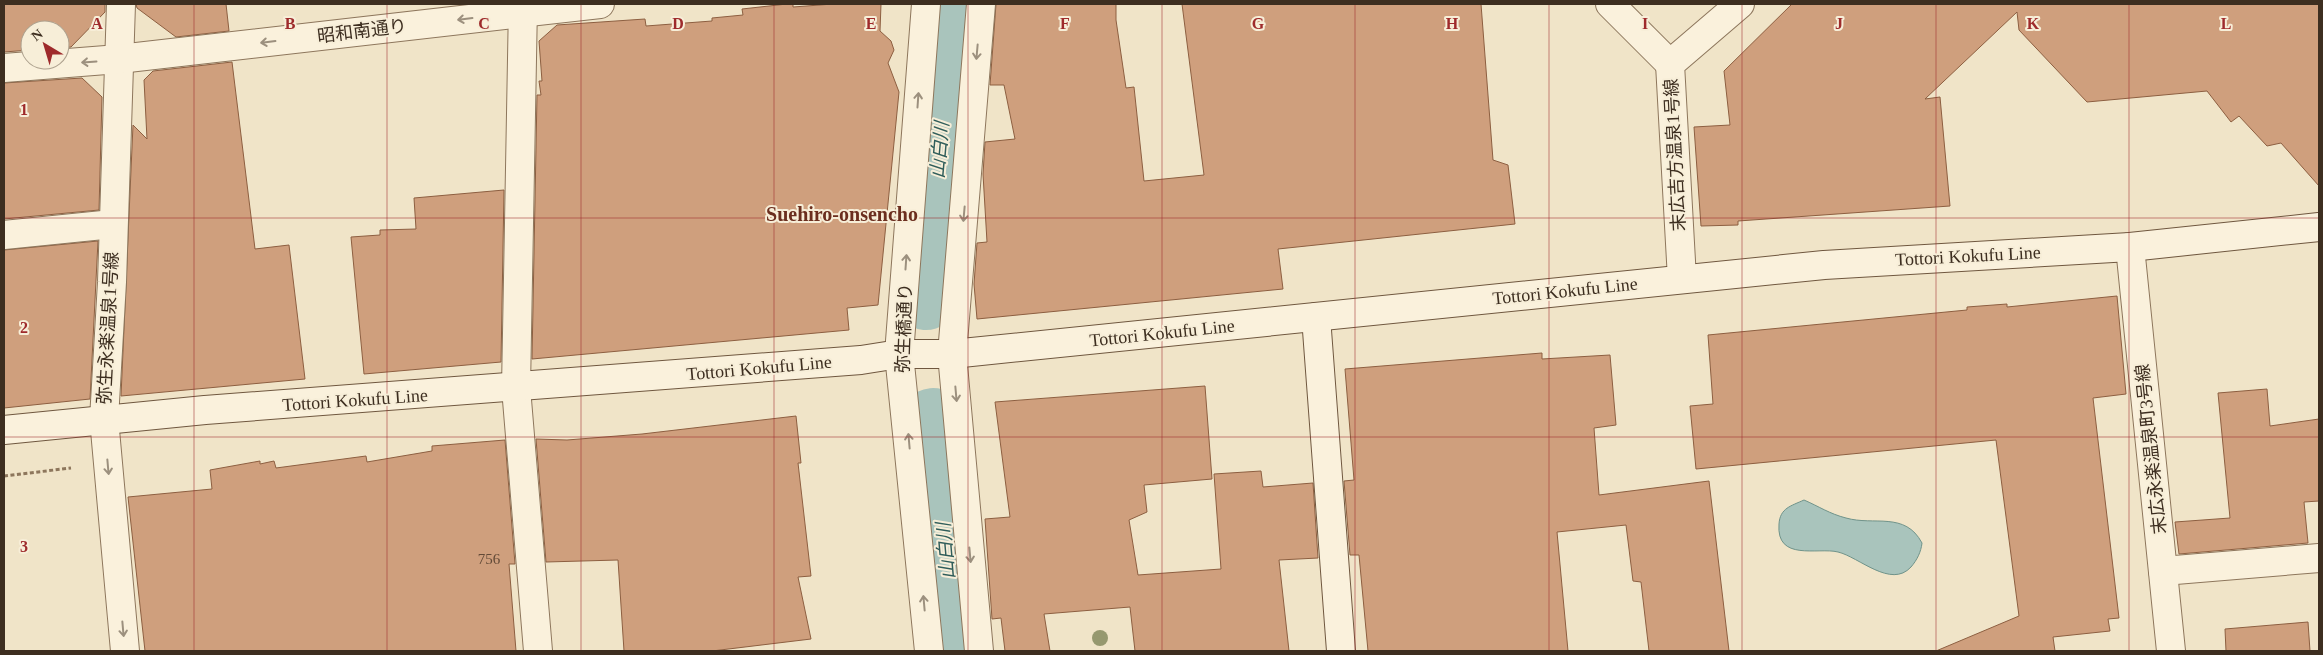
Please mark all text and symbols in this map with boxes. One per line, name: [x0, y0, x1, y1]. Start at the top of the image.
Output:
one-way arrow: [457, 14, 473, 24]
text: A: [91, 15, 103, 32]
text: B: [285, 15, 296, 32]
text: C: [478, 15, 490, 32]
text: D: [672, 15, 684, 32]
text: E: [866, 15, 876, 32]
text: F: [1060, 15, 1070, 32]
text: G: [1252, 15, 1265, 32]
text: H: [1446, 15, 1459, 32]
text: I: [1642, 15, 1648, 32]
text: J: [1835, 15, 1843, 32]
text: K: [2027, 15, 2040, 32]
text: L: [2221, 15, 2231, 32]
street label: 昭和南通り: [316, 16, 408, 46]
north arrow: [20, 20, 70, 70]
text: N: [29, 26, 46, 44]
one-way arrow: [261, 37, 277, 47]
one-way arrow: [972, 44, 982, 60]
one-way arrow: [82, 57, 98, 66]
street label: 末広吉方温泉1号線: [1661, 78, 1689, 232]
one-way arrow: [914, 92, 923, 108]
text: 1: [20, 101, 28, 118]
water label: 山白川: [927, 119, 953, 179]
district label: Suehiro-onsencho: [766, 203, 918, 225]
one-way arrow: [959, 206, 968, 222]
street label: Tottori Kokufu Line: [1895, 242, 2041, 270]
street label: 弥生永楽温泉1号線: [94, 251, 122, 405]
one-way arrow: [902, 254, 911, 270]
street label: Tottori Kokufu Line: [1491, 273, 1639, 309]
street label: 弥生橋通り: [892, 283, 916, 373]
street label: Tottori Kokufu Line: [1088, 315, 1236, 351]
text: 2: [20, 319, 28, 336]
street label: Tottori Kokufu Line: [686, 352, 832, 384]
street label: 末広永楽温泉町3号線: [2132, 363, 2170, 535]
street label: Tottori Kokufu Line: [282, 385, 428, 415]
one-way arrow: [951, 385, 960, 401]
one-way arrow: [904, 433, 914, 449]
one-way arrow: [104, 459, 113, 475]
water label: 山白川: [932, 520, 958, 580]
text: 3: [20, 538, 28, 555]
one-way arrow: [966, 547, 975, 563]
house number: 756: [478, 551, 501, 567]
one-way arrow: [919, 595, 929, 611]
one-way arrow: [118, 621, 128, 637]

